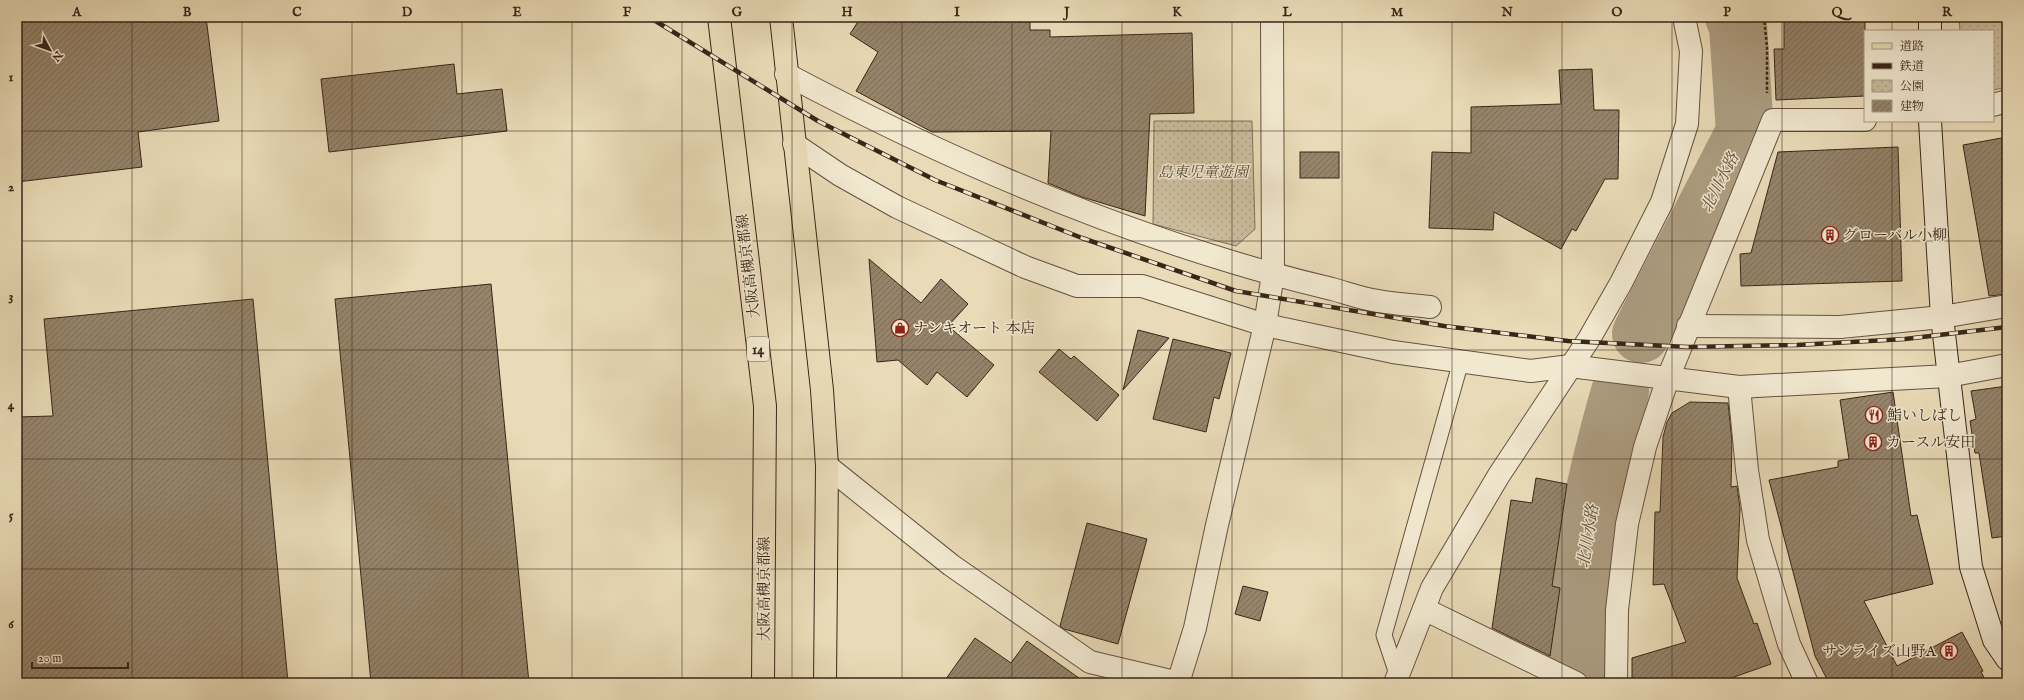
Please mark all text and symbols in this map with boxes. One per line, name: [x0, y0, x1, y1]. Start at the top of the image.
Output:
text: A: [72, 4, 83, 21]
text: B: [183, 4, 192, 21]
text: C: [292, 4, 302, 21]
text: D: [402, 4, 413, 21]
text: E: [512, 4, 522, 21]
text: F: [623, 4, 632, 21]
text: G: [732, 4, 743, 21]
text: H: [841, 4, 853, 21]
text: I: [954, 4, 960, 21]
text: J: [1062, 4, 1070, 21]
text: K: [1172, 4, 1182, 21]
text: L: [1281, 4, 1292, 21]
text: M: [1391, 4, 1404, 21]
text: N: [1500, 4, 1513, 21]
text: O: [1612, 4, 1623, 21]
text: P: [1723, 4, 1731, 21]
text: Q: [1832, 4, 1852, 21]
text: R: [1942, 4, 1953, 21]
north arrow: [30, 30, 70, 70]
legend: [1864, 30, 1994, 122]
text: 道路: [1900, 39, 1924, 54]
text: N: [48, 47, 66, 64]
text: 鉄道: [1899, 59, 1924, 74]
text: 1: [9, 69, 14, 86]
text: 公園: [1900, 79, 1924, 94]
text: 建物: [1900, 99, 1924, 114]
water label: 北川水路: [1697, 149, 1745, 216]
park label: 島東児童遊園: [1158, 163, 1251, 182]
text: 2: [8, 179, 14, 196]
street label: 大阪高槻京都線: [733, 213, 764, 319]
building icon: グローバル小柳: [1820, 225, 1840, 245]
place label: グローバル小柳: [1843, 226, 1947, 245]
text: 3: [9, 288, 14, 305]
shop icon: ナンキオート 本店: [890, 318, 910, 338]
place label: ナンキオート 本店: [913, 319, 1036, 338]
road number: 14: [747, 337, 769, 361]
text: 4: [8, 397, 15, 414]
restaurant icon: 鮨いしばし: [1864, 405, 1884, 425]
place label: 鮨いしばし: [1887, 406, 1962, 425]
building icon: カースル安田: [1863, 432, 1883, 452]
place label: カースル安田: [1886, 433, 1975, 452]
water label: 北川水路: [1574, 502, 1604, 569]
text: 5: [9, 507, 14, 524]
street label: 大阪高槻京都線: [755, 536, 774, 642]
text: 6: [8, 616, 14, 633]
building icon: サンライズ山野A: [1939, 641, 1959, 661]
place label: サンライズ山野A: [1822, 642, 1937, 661]
scale bar: [32, 644, 128, 670]
text: 20 m: [38, 651, 61, 666]

